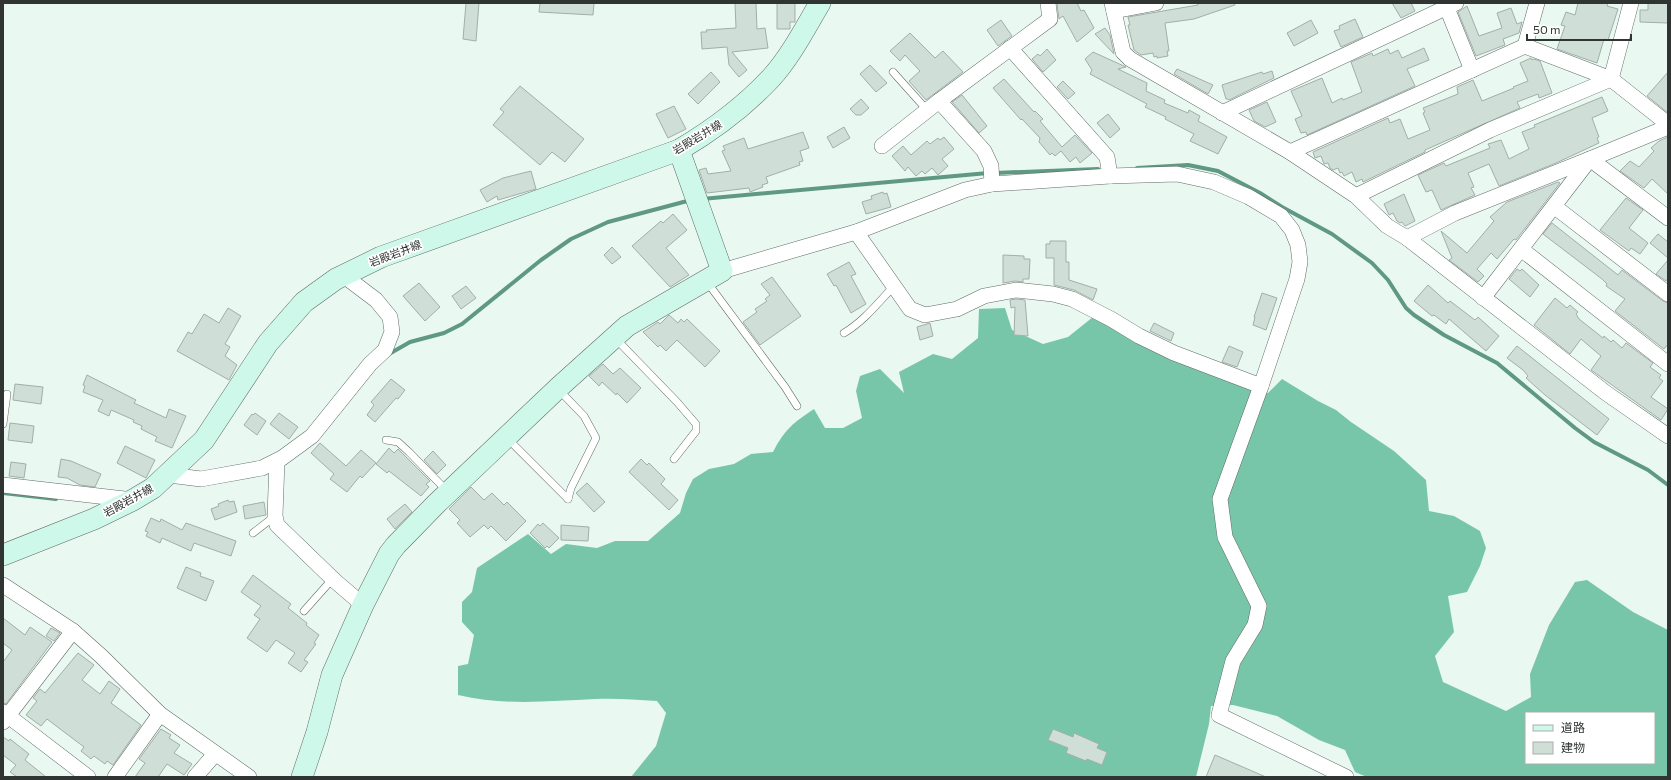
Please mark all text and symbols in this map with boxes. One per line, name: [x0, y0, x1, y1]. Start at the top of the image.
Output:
scale bar: [1527, 16, 1631, 42]
text: 50 m: [1533, 22, 1561, 36]
street label: 岩殿岩井線: [670, 117, 724, 157]
street label: 岩殿岩井線: [367, 237, 423, 269]
street label: 岩殿岩井線: [101, 481, 155, 519]
legend: [1525, 712, 1655, 764]
text: 道路: [1561, 720, 1585, 734]
text: 建物: [1561, 740, 1585, 754]

